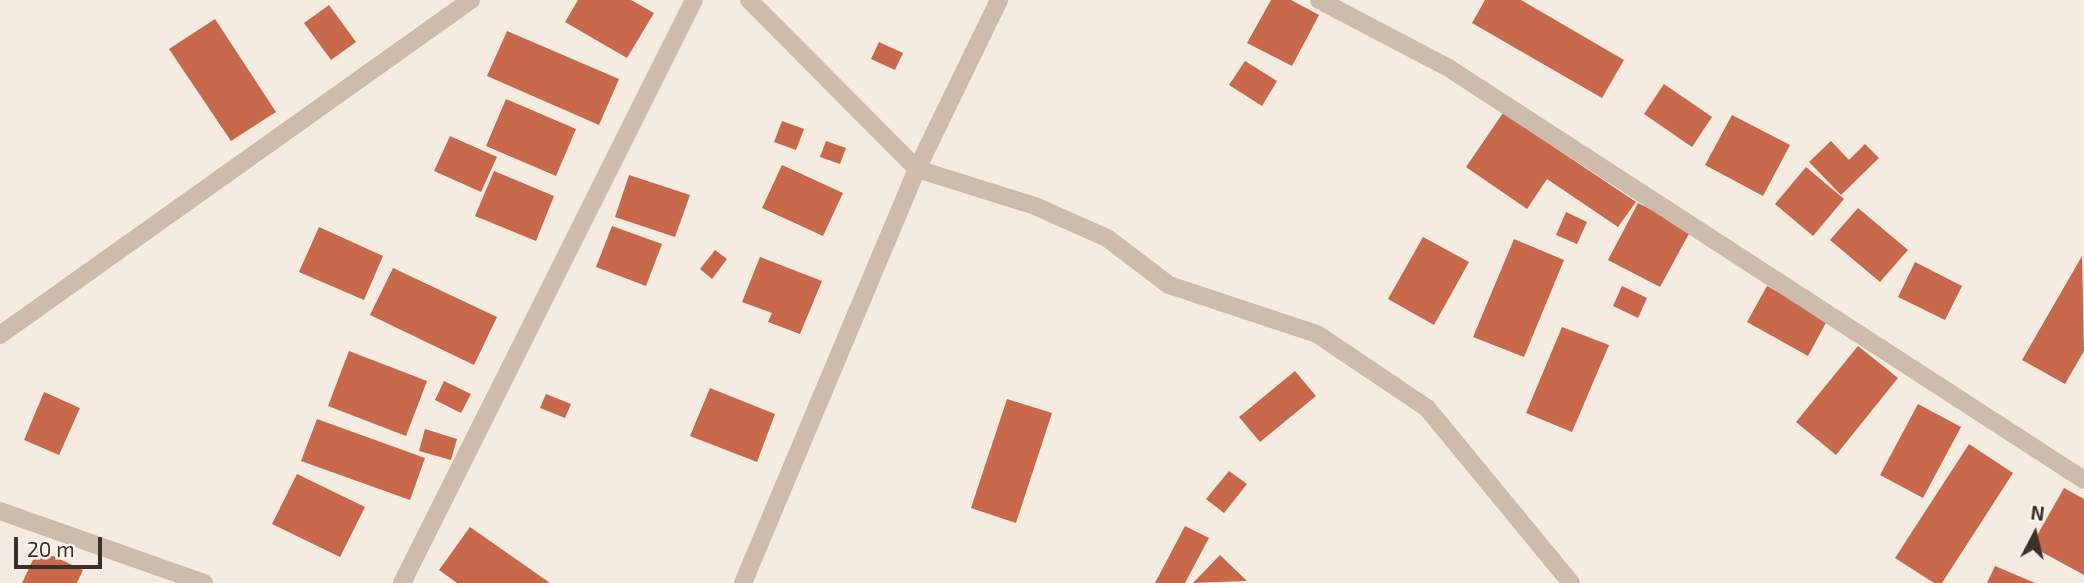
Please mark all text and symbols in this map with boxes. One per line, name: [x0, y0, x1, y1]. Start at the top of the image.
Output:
north arrow: [2000, 499, 2070, 569]
text: N: [2029, 500, 2046, 525]
scale bar: [18, 524, 105, 568]
text: 20 m: [27, 536, 75, 561]

